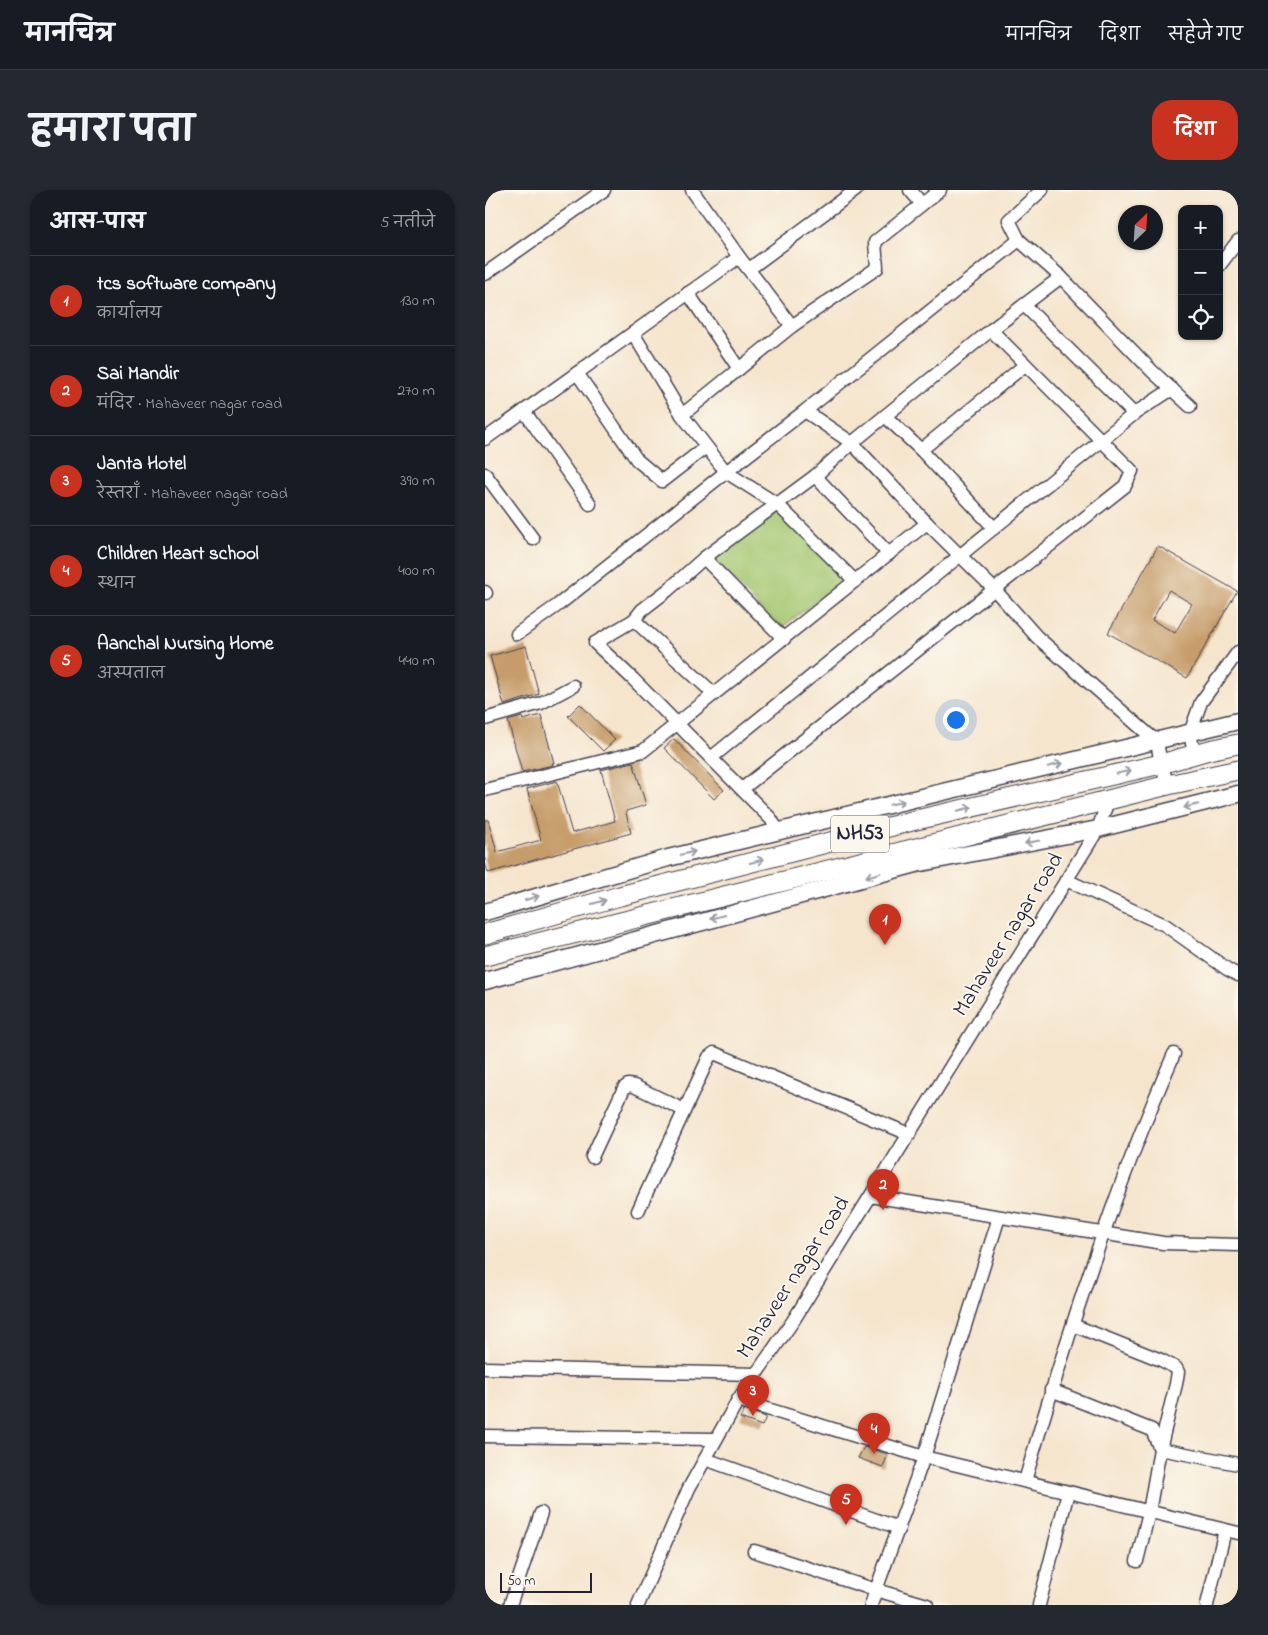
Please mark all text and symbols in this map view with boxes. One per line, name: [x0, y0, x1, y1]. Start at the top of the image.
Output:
text: मानचित्र: [25, 18, 114, 53]
text: मानचित्र: [1005, 23, 1072, 49]
text: दिशा: [1100, 23, 1140, 49]
text: सहेजे गए: [1168, 23, 1243, 49]
button: दिशा: [1152, 100, 1238, 160]
text: हमारा पता: [30, 106, 194, 157]
north arrow: [1118, 205, 1163, 250]
map controls: [1178, 205, 1223, 340]
button: +: [1178, 205, 1223, 250]
text: आस-पास: [50, 208, 145, 238]
text: 5 नतीजे: [380, 211, 435, 235]
button: −: [1178, 250, 1223, 295]
text: tcs software company: [97, 271, 276, 298]
text: 1: [63, 289, 69, 313]
text: 130 m: [400, 289, 435, 313]
button: locate: [1178, 295, 1223, 340]
text: कार्यालय: [97, 302, 162, 326]
text: Sai Mandir: [97, 361, 179, 388]
text: 2: [62, 379, 70, 403]
text: 270 m: [397, 379, 435, 403]
text: मंदिर · Mahaveer nagar road: [97, 392, 282, 416]
text: Janta Hotel: [97, 451, 186, 478]
text: 3: [63, 469, 69, 493]
text: 390 m: [400, 469, 435, 493]
text: रेस्तराँ · Mahaveer nagar road: [97, 482, 288, 506]
text: Children Heart school: [97, 541, 259, 568]
text: 4: [63, 559, 69, 583]
text: 400 m: [398, 559, 435, 583]
text: स्थान: [97, 572, 135, 596]
text: Aanchal Nursing Home: [97, 631, 273, 658]
text: 5: [61, 649, 71, 673]
text: 440 m: [398, 649, 435, 673]
text: अस्पताल: [97, 662, 165, 686]
your location: [943, 707, 969, 733]
one-way arrow: [1046, 760, 1062, 769]
one-way arrow: [1115, 767, 1131, 777]
one-way arrow: [888, 798, 904, 807]
one-way arrow: [1183, 802, 1199, 811]
one-way arrow: [957, 803, 973, 813]
road number: NH53: [831, 816, 889, 852]
one-way arrow: [1025, 837, 1041, 847]
street label: Mahaveer nagar road: [946, 847, 1073, 1024]
one-way arrow: [679, 848, 695, 857]
one-way arrow: [748, 856, 764, 865]
one-way arrow: [866, 871, 882, 880]
one-way arrow: [523, 893, 539, 903]
one-way arrow: [591, 897, 607, 906]
pin: 1: [869, 904, 901, 945]
one-way arrow: [709, 913, 725, 923]
pin: 2: [867, 1169, 899, 1210]
street label: Mahaveer nagar road: [729, 1190, 859, 1366]
pin: 3: [737, 1375, 769, 1416]
pin: 4: [858, 1413, 890, 1454]
pin: 5: [830, 1484, 862, 1525]
scale bar: [500, 1570, 593, 1593]
text: 50 m: [507, 1571, 535, 1592]

